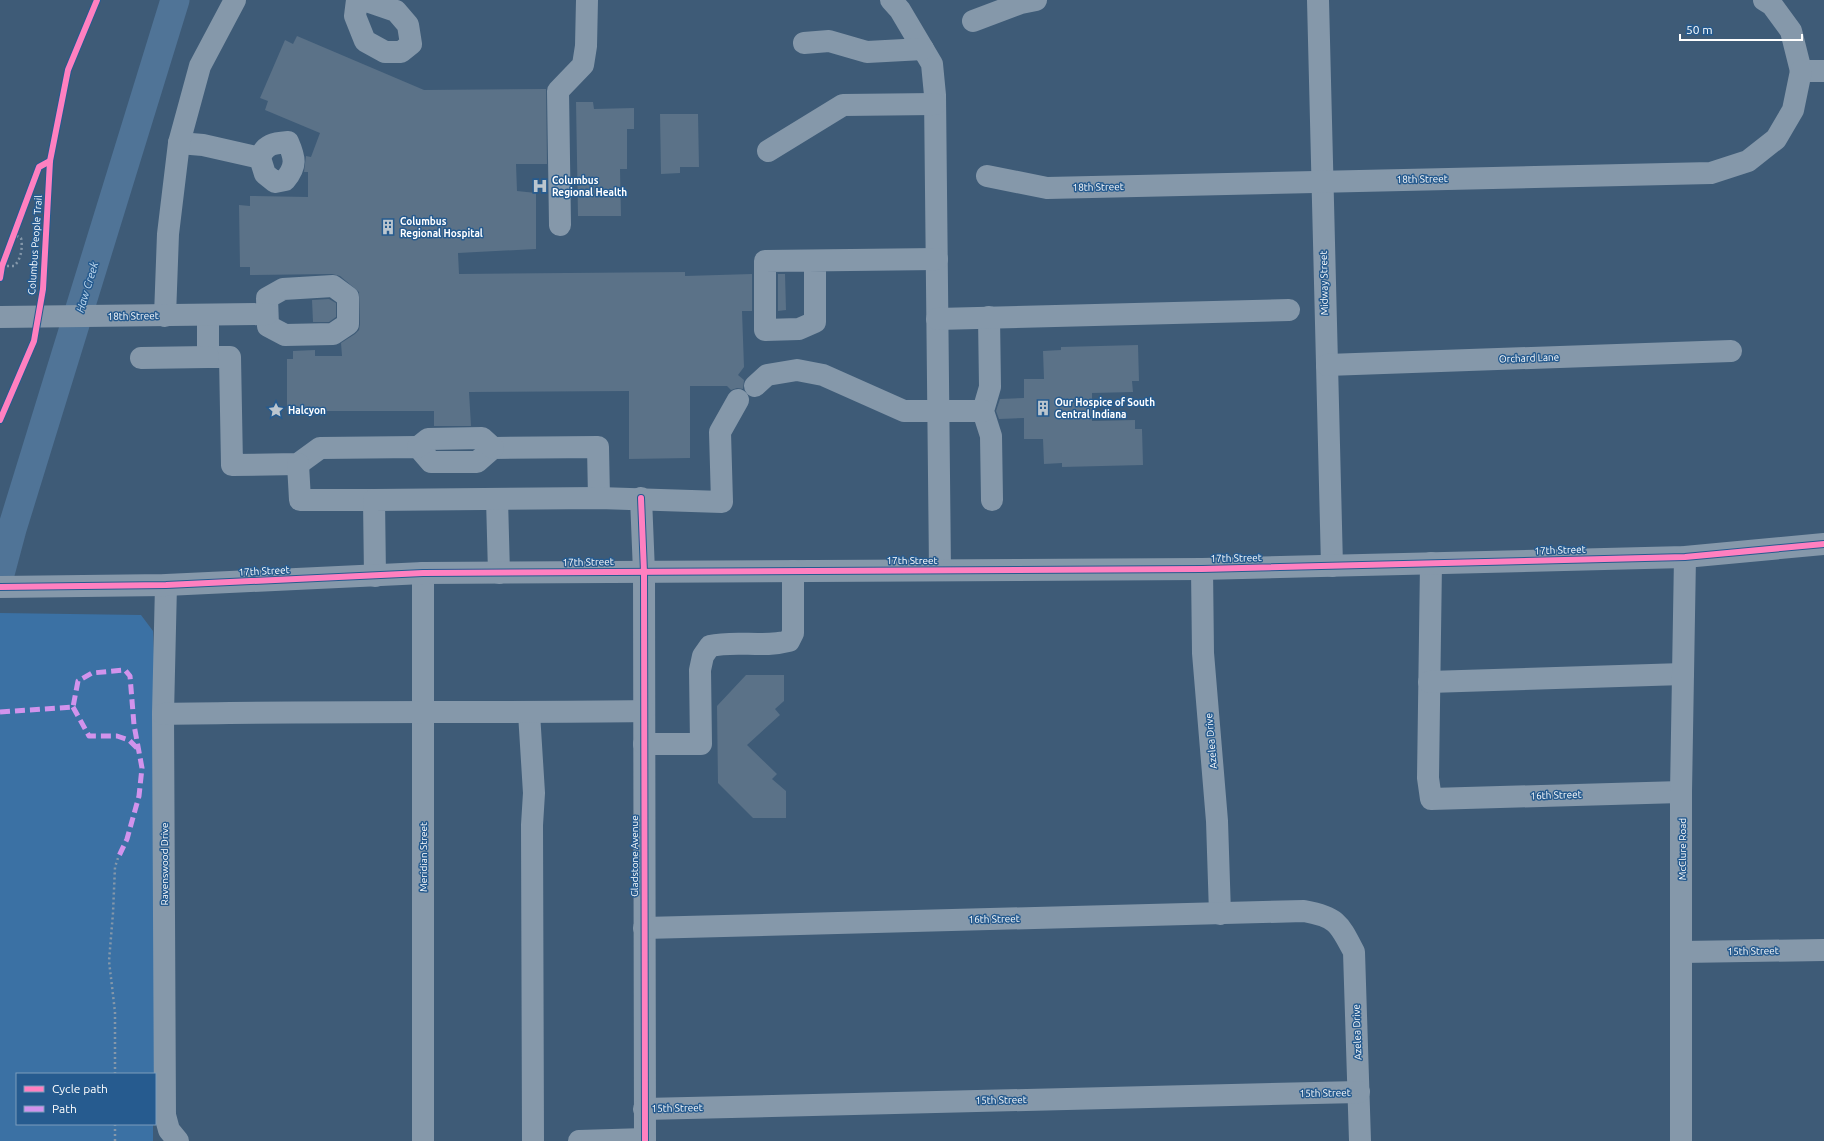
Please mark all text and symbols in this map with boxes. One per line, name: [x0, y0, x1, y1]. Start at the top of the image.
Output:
scale bar: [1680, 16, 1802, 42]
text: 50 m: [1686, 23, 1713, 36]
street label: 18th Street: [1396, 173, 1448, 185]
place label: Columbus Regional Health: [552, 175, 627, 198]
hospital icon: Columbus Regional Health: [531, 177, 549, 195]
street label: 18th Street: [1072, 181, 1124, 193]
street label: Columbus People Trail: [26, 194, 44, 295]
place label: Columbus Regional Hospital: [400, 216, 483, 239]
building icon: Columbus Regional Hospital: [379, 218, 397, 236]
street label: Midway Street: [1318, 250, 1330, 316]
water label: Haw Creek: [74, 260, 100, 314]
street label: 18th Street: [107, 310, 159, 322]
street label: Orchard Lane: [1499, 351, 1559, 365]
place label: Our Hospice of South Central Indiana: [1055, 397, 1155, 420]
building icon: Our Hospice of South Central Indiana: [1034, 399, 1052, 417]
place icon: Halcyon: [267, 401, 285, 419]
place label: Halcyon: [288, 405, 326, 416]
street label: 17th Street: [1534, 544, 1586, 556]
street label: 17th Street: [1210, 552, 1262, 564]
street label: 17th Street: [886, 555, 938, 566]
street label: 17th Street: [562, 556, 614, 568]
street label: 17th Street: [238, 564, 290, 578]
street label: Azelea Drive: [1203, 713, 1219, 769]
street label: 16th Street: [1530, 789, 1582, 801]
street label: Gladstone Avenue: [629, 815, 640, 897]
street label: McClure Road: [1677, 818, 1688, 880]
street label: Meridian Street: [418, 822, 429, 892]
street label: Ravenswood Drive: [159, 823, 170, 906]
street label: 16th Street: [968, 913, 1020, 925]
street label: 15th Street: [1727, 945, 1779, 957]
street label: Azelea Drive: [1351, 1004, 1363, 1060]
legend: [16, 1073, 156, 1125]
text: Cycle path: [52, 1082, 108, 1095]
street label: 15th Street: [1299, 1087, 1351, 1099]
street label: 15th Street: [975, 1094, 1027, 1106]
text: Path: [52, 1102, 77, 1115]
street label: 15th Street: [651, 1102, 703, 1114]

